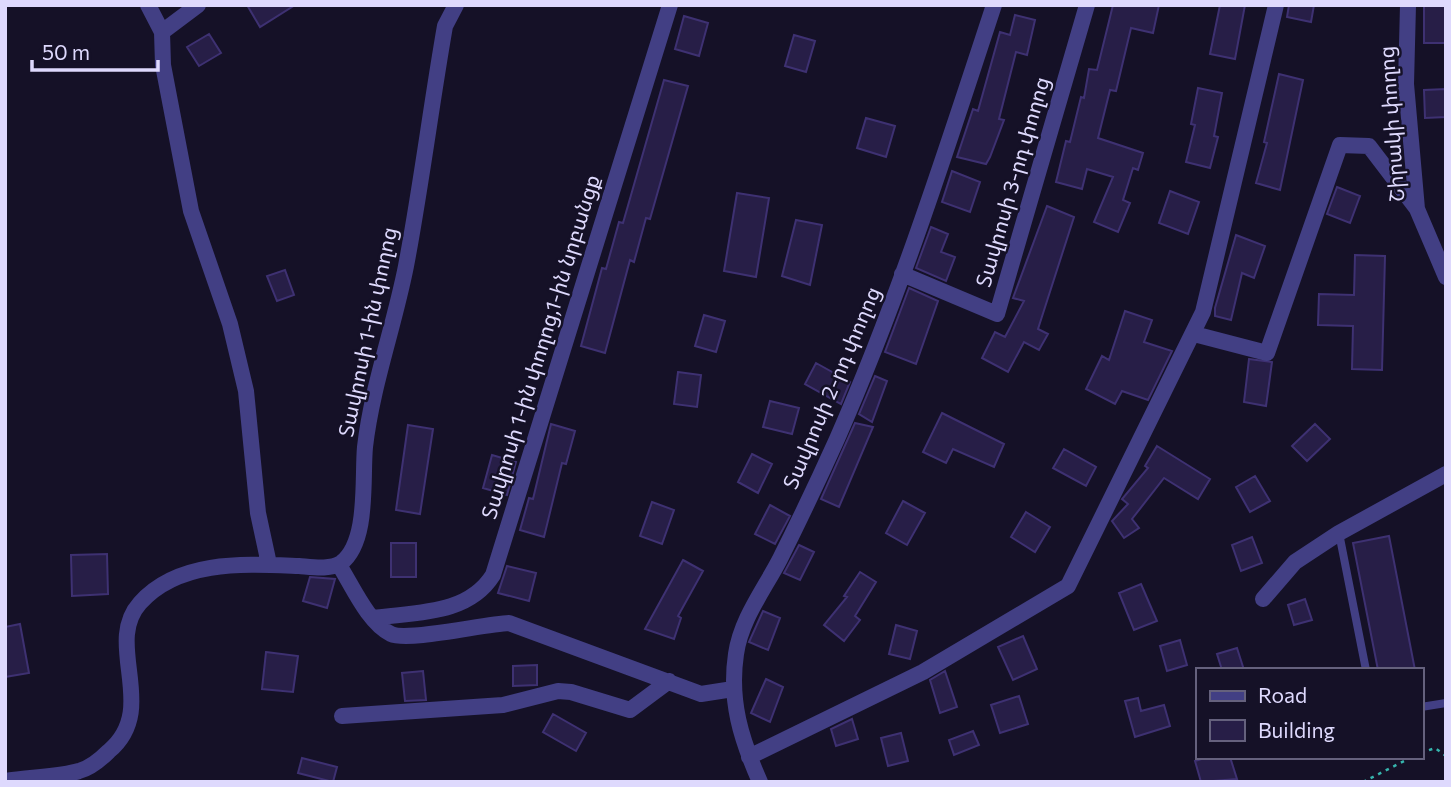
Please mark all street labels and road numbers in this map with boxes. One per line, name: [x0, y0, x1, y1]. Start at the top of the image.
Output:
street label: Շիրակի փողոց: [1373, 45, 1409, 203]
street label: Տավրոսի 3-րդ փողոց: [970, 74, 1055, 290]
street label: Տավրոսի 1-ին փողոց,1-ին նրբանցք: [475, 171, 605, 522]
street label: Տավրոսի 1-ին փողոց: [332, 225, 402, 439]
street label: Տավրոսի 2-րդ փողոց: [777, 283, 886, 493]

